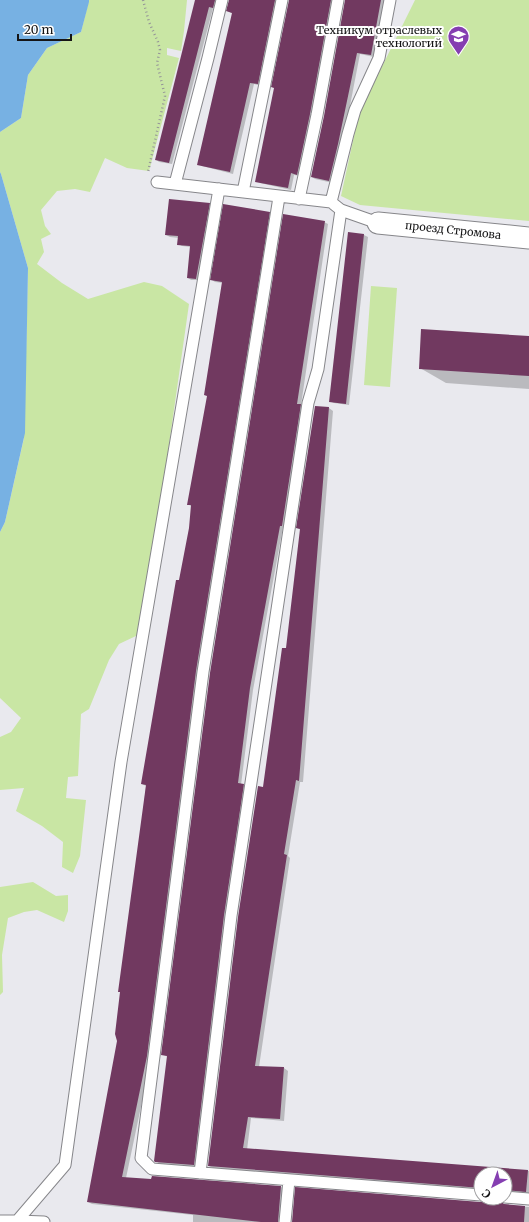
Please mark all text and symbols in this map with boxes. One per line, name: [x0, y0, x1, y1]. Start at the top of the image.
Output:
scale bar: [18, 16, 71, 42]
text: 20 m: [24, 22, 53, 37]
place label: Техникум отраслевых технологий: [316, 23, 442, 50]
school or university icon: Техникум отраслевых технологий: [445, 23, 471, 56]
street label: проезд Стромова: [404, 218, 502, 242]
north arrow: [473, 1166, 513, 1206]
text: С: [479, 1186, 494, 1201]

